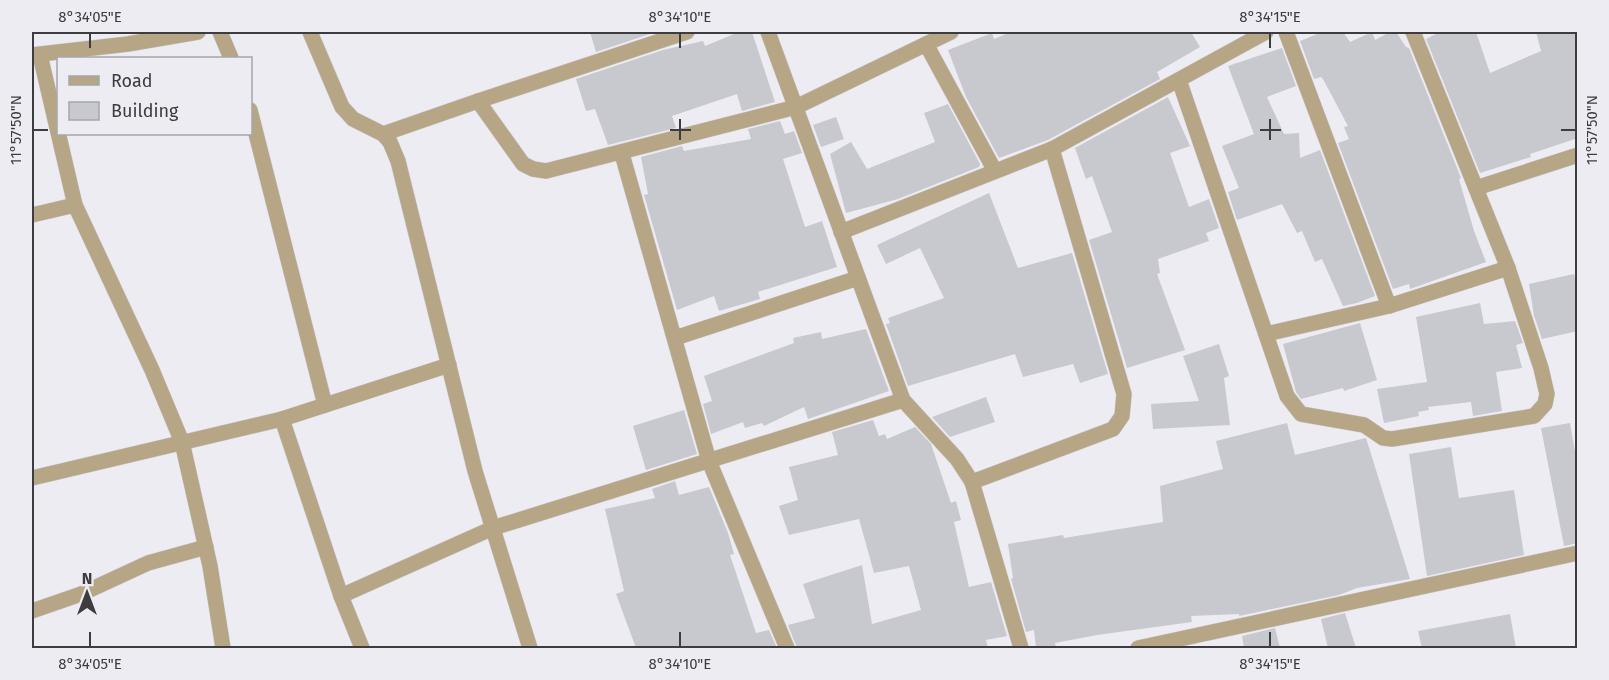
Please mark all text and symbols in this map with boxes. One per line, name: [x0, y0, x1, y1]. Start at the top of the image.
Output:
text: 8°34'05"E: [58, 8, 122, 26]
text: 8°34'10"E: [649, 8, 711, 26]
text: 8°34'15"E: [1239, 8, 1301, 26]
legend: [57, 57, 252, 135]
text: Road: [111, 70, 153, 92]
text: 11°57'50"N: [7, 95, 25, 165]
text: 11°57'50"N: [1583, 95, 1601, 165]
text: Building: [111, 100, 179, 122]
north arrow: [57, 563, 117, 623]
text: N: [82, 569, 92, 588]
text: 8°34'05"E: [58, 655, 122, 673]
text: 8°34'10"E: [649, 655, 711, 673]
text: 8°34'15"E: [1239, 655, 1301, 673]

